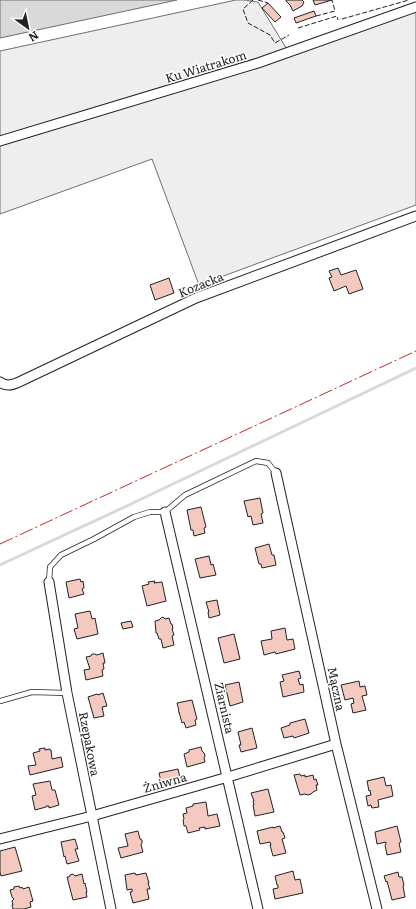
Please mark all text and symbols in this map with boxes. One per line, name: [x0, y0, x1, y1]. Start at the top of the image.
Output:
north arrow: [8, 8, 48, 48]
text: N: [26, 28, 42, 46]
street label: Ku Wiatrakom: [163, 45, 249, 87]
street label: Kozacka: [175, 267, 227, 301]
street label: Mączna: [324, 665, 351, 713]
street label: Ziarnista: [210, 680, 240, 736]
street label: Rzepakowa: [75, 710, 105, 778]
street label: Żniwna: [141, 767, 189, 797]

